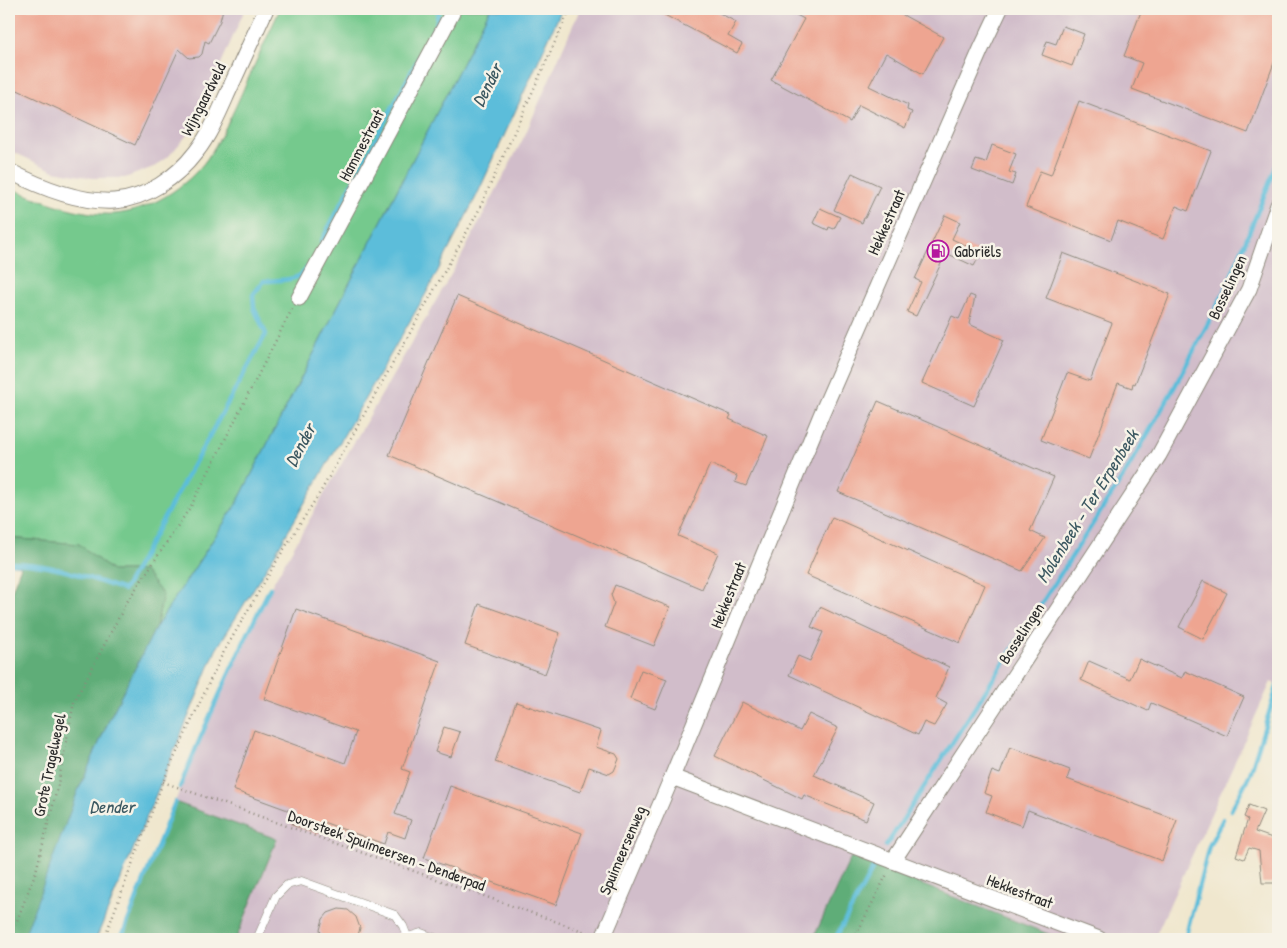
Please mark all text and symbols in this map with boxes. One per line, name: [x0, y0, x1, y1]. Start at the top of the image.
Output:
water label: Dender: [466, 57, 509, 111]
street label: Wijngaardveld: [175, 58, 231, 140]
street label: Hammestraat: [333, 105, 389, 184]
street label: Hekkestraat: [862, 185, 910, 258]
fuel station icon: Gabriëls: [926, 239, 950, 263]
place label: Gabriëls: [954, 240, 1001, 262]
street label: Bosselingen: [1202, 251, 1252, 323]
water label: Dender: [278, 417, 323, 471]
water label: Molenbeek - Ter Erpenbeek: [1030, 423, 1145, 588]
street label: Hekkestraat: [705, 558, 751, 631]
street label: Bosselingen: [993, 598, 1049, 668]
street label: Grote Tragelwegel: [27, 711, 71, 819]
water label: Dender: [90, 794, 137, 819]
street label: Spuimeersenweg: [593, 802, 651, 898]
street label: Doorsteek Spuimeersen - Denderpad: [285, 804, 489, 896]
street label: Hekkestraat: [984, 868, 1057, 914]

